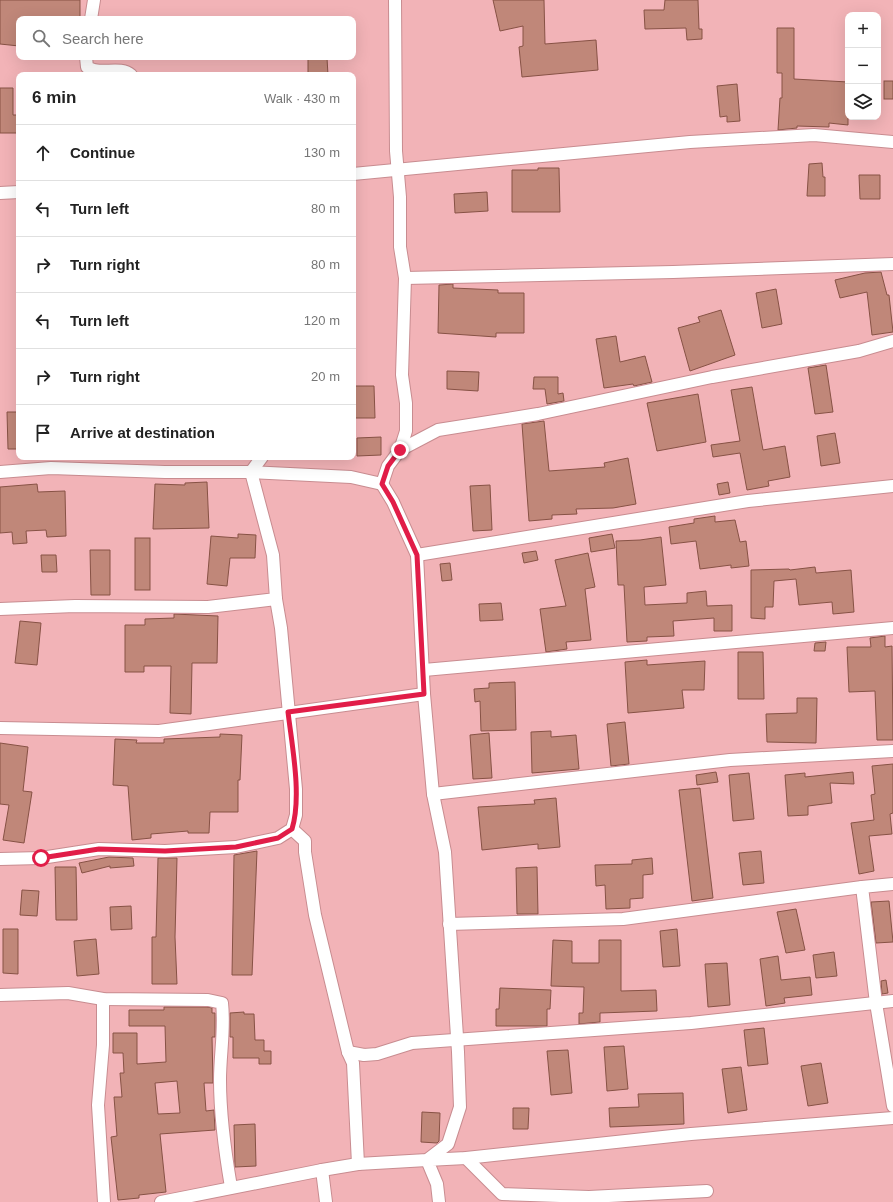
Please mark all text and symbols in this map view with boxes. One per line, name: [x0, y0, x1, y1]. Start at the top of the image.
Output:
map controls: [845, 12, 881, 120]
button: +: [845, 12, 881, 48]
search box: [16, 16, 356, 60]
icon: search: [30, 27, 52, 49]
text: Search here: [62, 30, 144, 47]
button: −: [845, 48, 881, 84]
button: layers: [845, 84, 881, 120]
text: 6 min: [32, 88, 76, 107]
text: Walk · 430 m: [264, 91, 340, 106]
icon: ahead: [32, 142, 54, 164]
text: Continue: [70, 144, 135, 161]
text: 130 m: [304, 145, 340, 160]
icon: left: [32, 198, 54, 220]
text: Turn left: [70, 200, 129, 217]
text: 80 m: [311, 201, 340, 216]
icon: right: [32, 254, 54, 276]
text: Turn right: [70, 256, 140, 273]
text: 80 m: [311, 257, 340, 272]
icon: left: [32, 310, 54, 332]
text: Turn left: [70, 312, 129, 329]
text: 120 m: [304, 313, 340, 328]
icon: right: [32, 366, 54, 388]
text: Turn right: [70, 368, 140, 385]
text: 20 m: [311, 369, 340, 384]
icon: arrive: [32, 422, 54, 444]
text: Arrive at destination: [70, 424, 215, 441]
route end: [391, 441, 409, 459]
route start: [32, 849, 50, 867]

